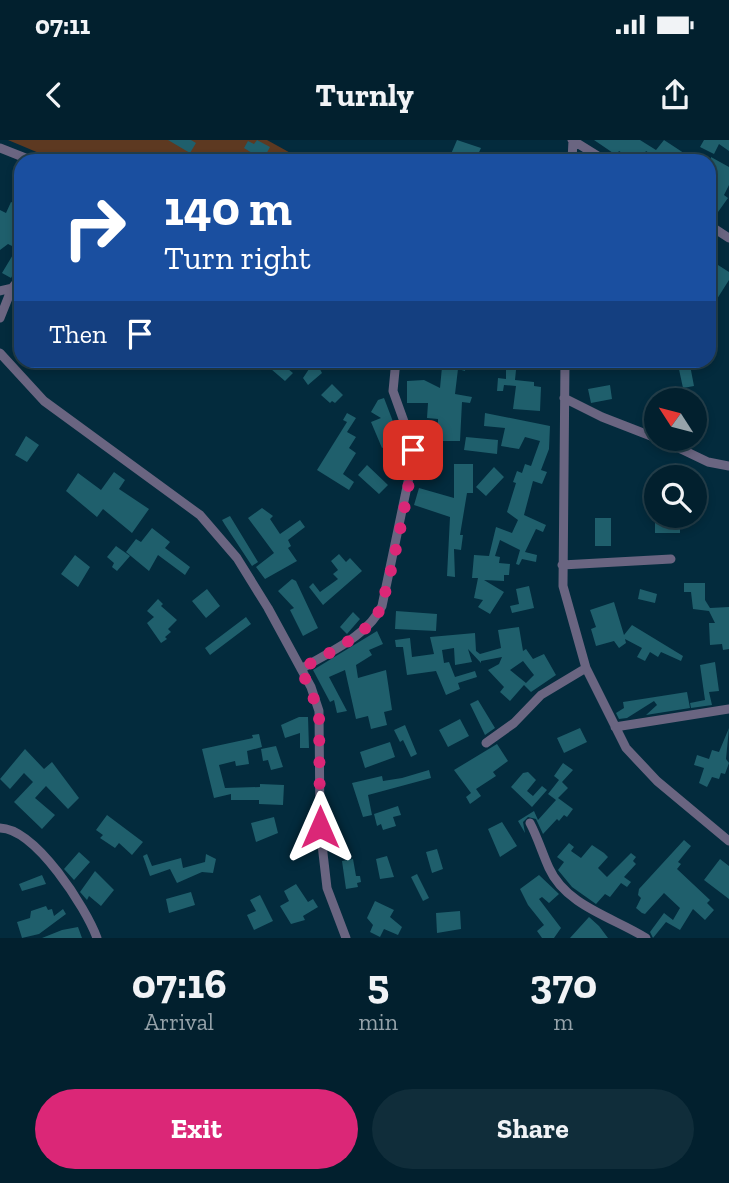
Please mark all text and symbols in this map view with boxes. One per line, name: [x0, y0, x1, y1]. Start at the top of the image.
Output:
text: 07:11: [35, 9, 90, 41]
icon: back: [35, 76, 73, 114]
text: Turnly: [315, 76, 414, 114]
icon: share: [656, 76, 694, 114]
text: 140 m: [164, 179, 292, 238]
icon: right: [49, 182, 140, 273]
text: Turn right: [164, 239, 311, 277]
icon: arrive: [121, 315, 159, 353]
text: Then: [49, 318, 107, 350]
north arrow: [644, 388, 707, 452]
map controls: [644, 388, 707, 528]
pin: [383, 420, 443, 480]
icon: arrive: [394, 431, 432, 469]
button: search: [644, 465, 707, 528]
position arrow: [283, 790, 357, 864]
text: 07:16: [132, 958, 227, 1009]
text: 5: [367, 958, 389, 1009]
text: 370: [530, 958, 597, 1009]
text: Arrival: [145, 1008, 214, 1036]
text: min: [359, 1008, 398, 1036]
text: m: [554, 1008, 573, 1036]
button: Exit: [35, 1089, 358, 1169]
button: Share: [372, 1089, 694, 1169]

